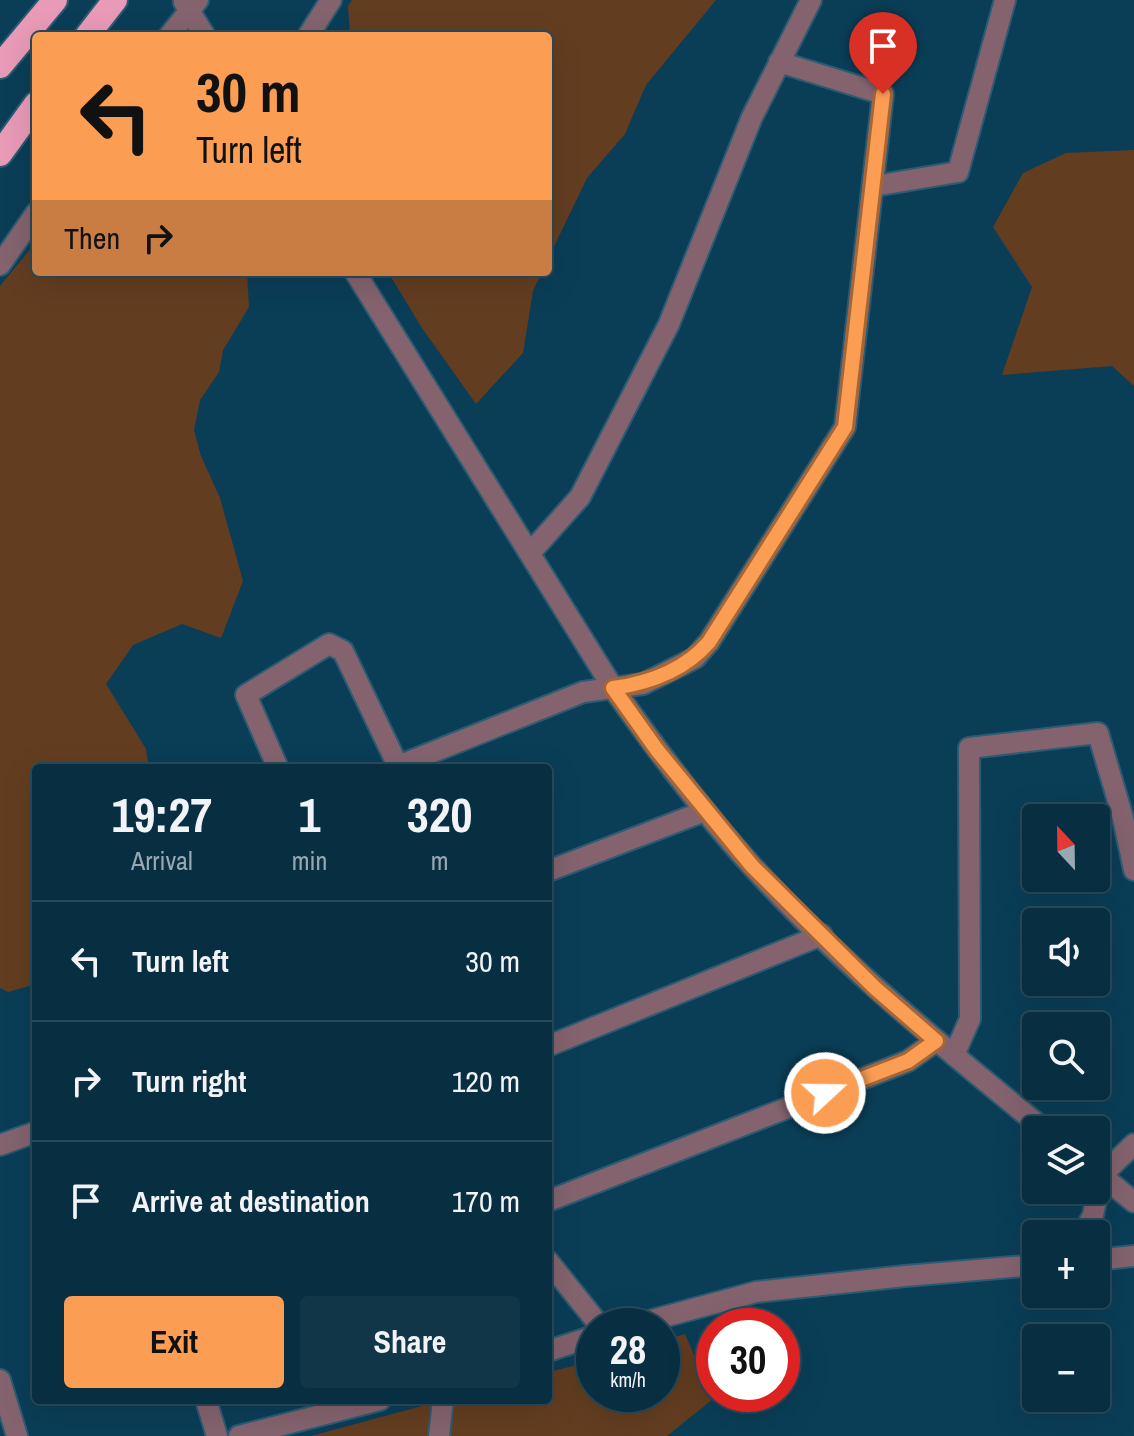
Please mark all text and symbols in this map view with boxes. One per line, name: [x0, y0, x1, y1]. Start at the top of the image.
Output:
pin: [849, 12, 917, 94]
icon: arrive: [861, 24, 905, 68]
text: 30 m: [196, 54, 301, 129]
icon: left: [64, 64, 168, 168]
text: Turn left: [196, 126, 302, 174]
icon: right: [136, 216, 180, 260]
text: Then: [64, 218, 120, 258]
text: 19:27: [112, 782, 212, 847]
text: 1: [299, 782, 320, 847]
text: 320: [407, 782, 472, 847]
north arrow: [1022, 804, 1110, 892]
map controls: [1022, 804, 1110, 1412]
text: Arrival: [131, 843, 193, 878]
text: min: [292, 843, 327, 878]
text: m: [431, 843, 449, 878]
button: sound: [1022, 908, 1110, 996]
icon: left: [64, 939, 108, 983]
text: Turn left: [132, 941, 229, 981]
text: 30 m: [465, 941, 520, 981]
button: search: [1022, 1012, 1110, 1100]
position arrow: [783, 1051, 867, 1135]
icon: right: [64, 1059, 108, 1103]
text: Turn right: [132, 1061, 246, 1101]
text: 120 m: [452, 1061, 520, 1101]
button: layers: [1022, 1116, 1110, 1204]
icon: arrive: [64, 1179, 108, 1223]
text: Arrive at destination: [132, 1181, 370, 1221]
text: 170 m: [452, 1181, 520, 1221]
button: +: [1022, 1220, 1110, 1308]
button: Exit: [64, 1296, 284, 1388]
button: Share: [300, 1296, 520, 1388]
speed limit sign: 30: [696, 1308, 800, 1412]
text: 28: [610, 1323, 646, 1376]
button: −: [1022, 1324, 1110, 1412]
text: km/h: [610, 1366, 646, 1393]

